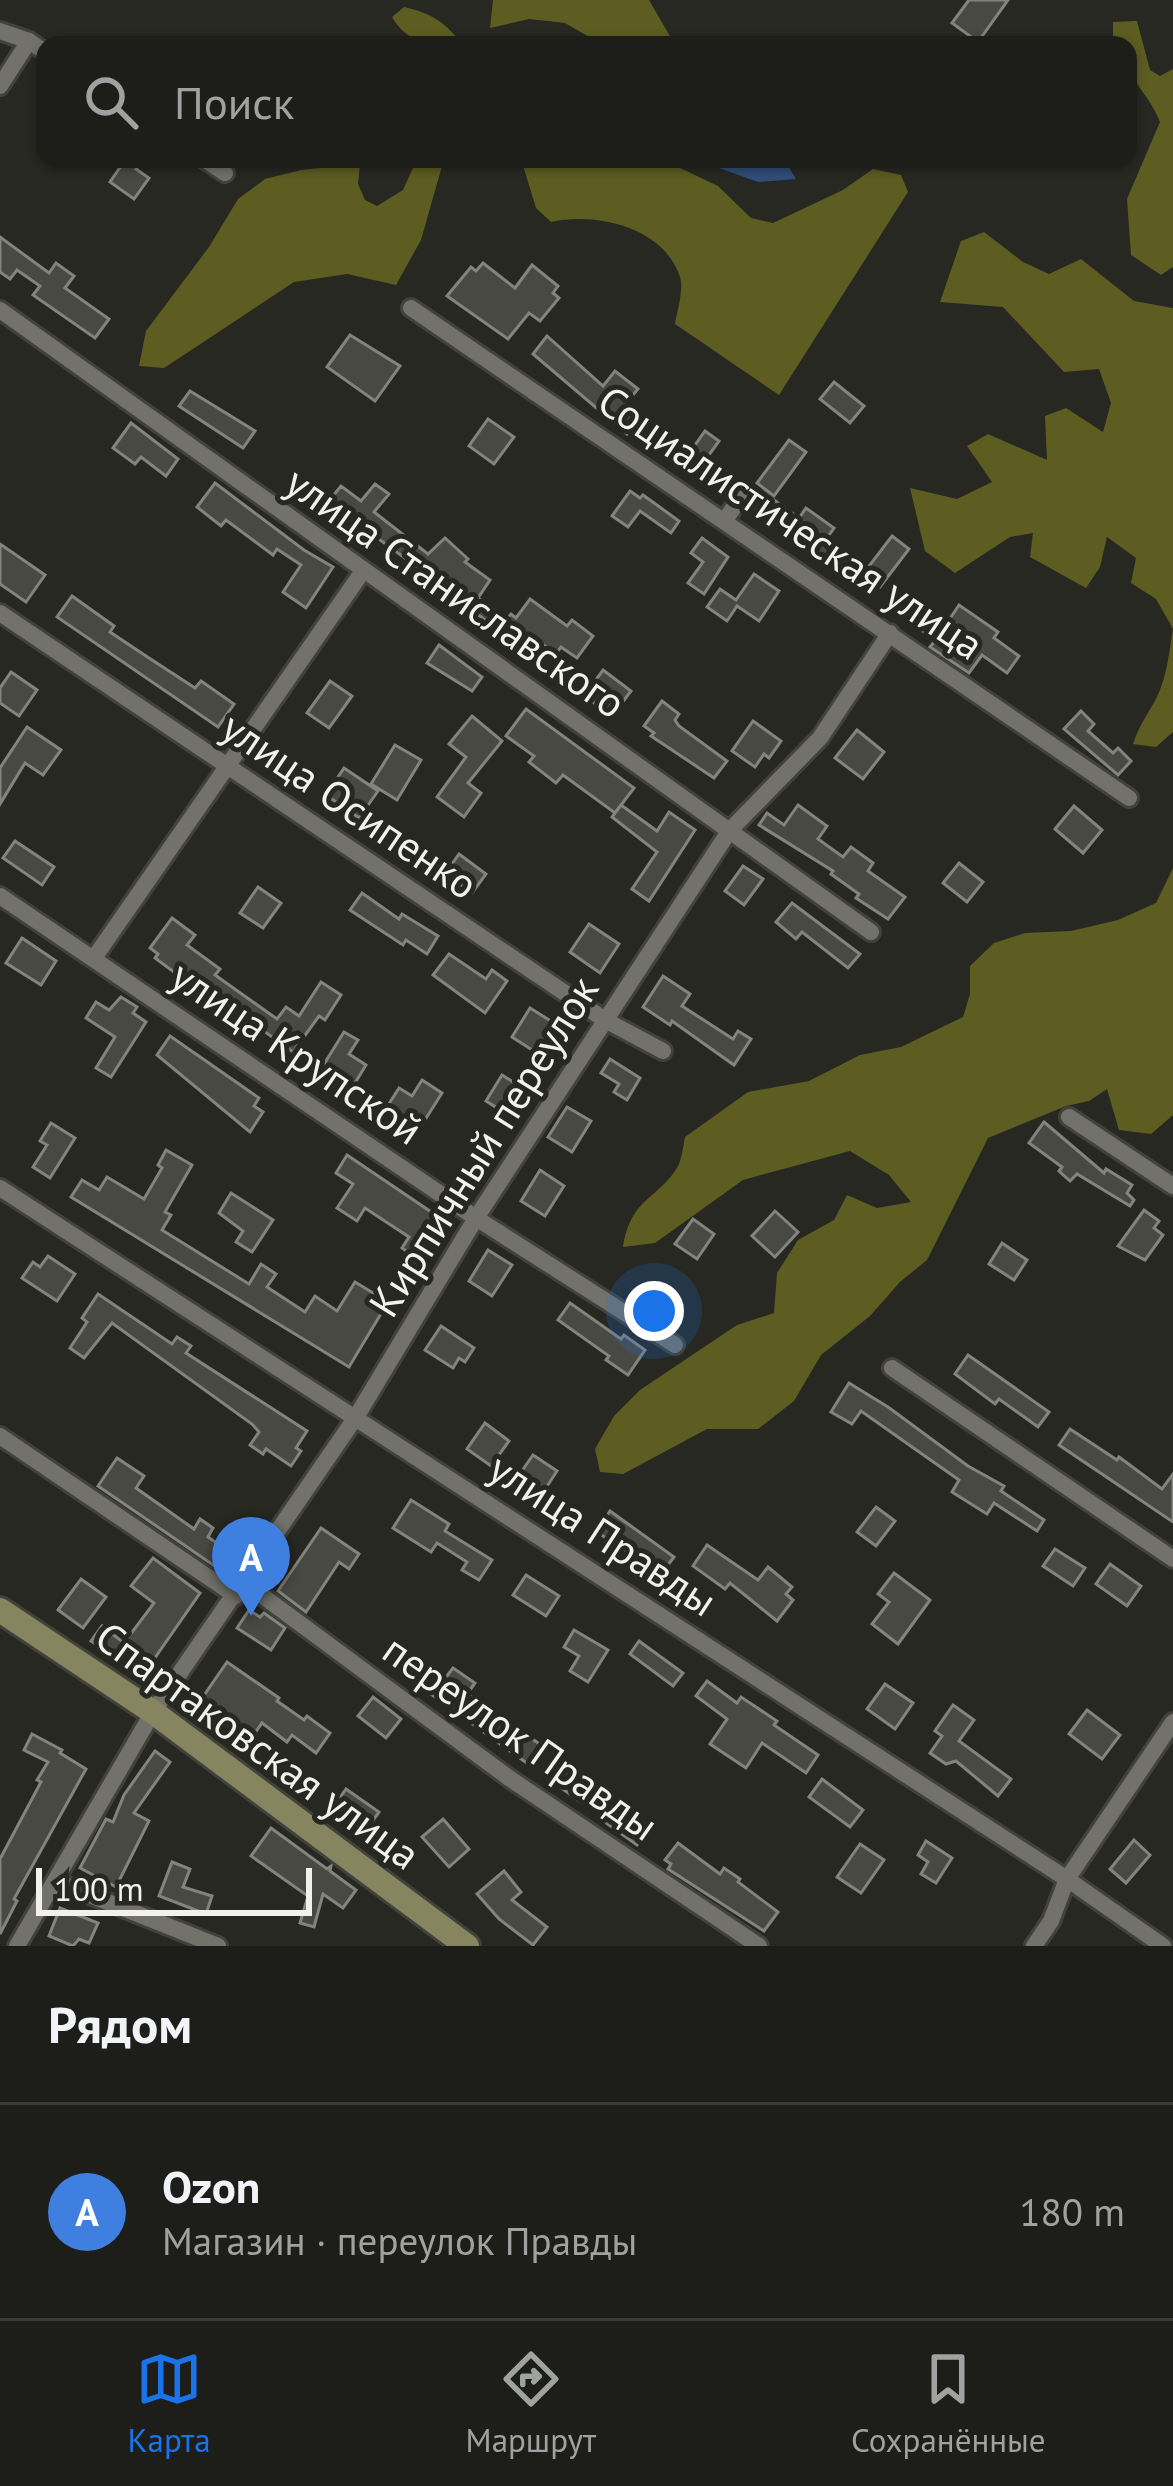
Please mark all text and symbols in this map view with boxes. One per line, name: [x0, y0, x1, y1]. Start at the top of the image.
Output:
search box: [36, 36, 1137, 168]
icon: search: [78, 69, 144, 135]
text: Поиск: [174, 73, 294, 131]
street label: Социалистическая улица: [588, 373, 994, 671]
street label: улица Станиславского: [275, 454, 637, 730]
street label: улица Осипенко: [211, 699, 489, 911]
street label: улица Крупской: [161, 948, 433, 1156]
street label: Кирпичный переулок: [356, 965, 610, 1327]
your location: [624, 1281, 684, 1341]
street label: улица Правды: [479, 1440, 727, 1628]
pin: A: [212, 1517, 290, 1616]
street label: Спартаковская улица: [85, 1609, 431, 1881]
street label: переулок Правды: [373, 1622, 669, 1852]
scale bar: [36, 1862, 312, 1915]
text: 100 m: [54, 1867, 144, 1910]
text: Рядом: [48, 1991, 192, 2057]
text: Ozon: [162, 2157, 260, 2215]
text: A: [75, 2186, 99, 2237]
text: 180 m: [1019, 2186, 1125, 2237]
text: Магазин · переулок Правды: [162, 2215, 637, 2266]
tab: Карта: [127, 2346, 211, 2461]
tab: Маршрут: [466, 2346, 596, 2461]
tab: Сохранённые: [851, 2346, 1046, 2461]

